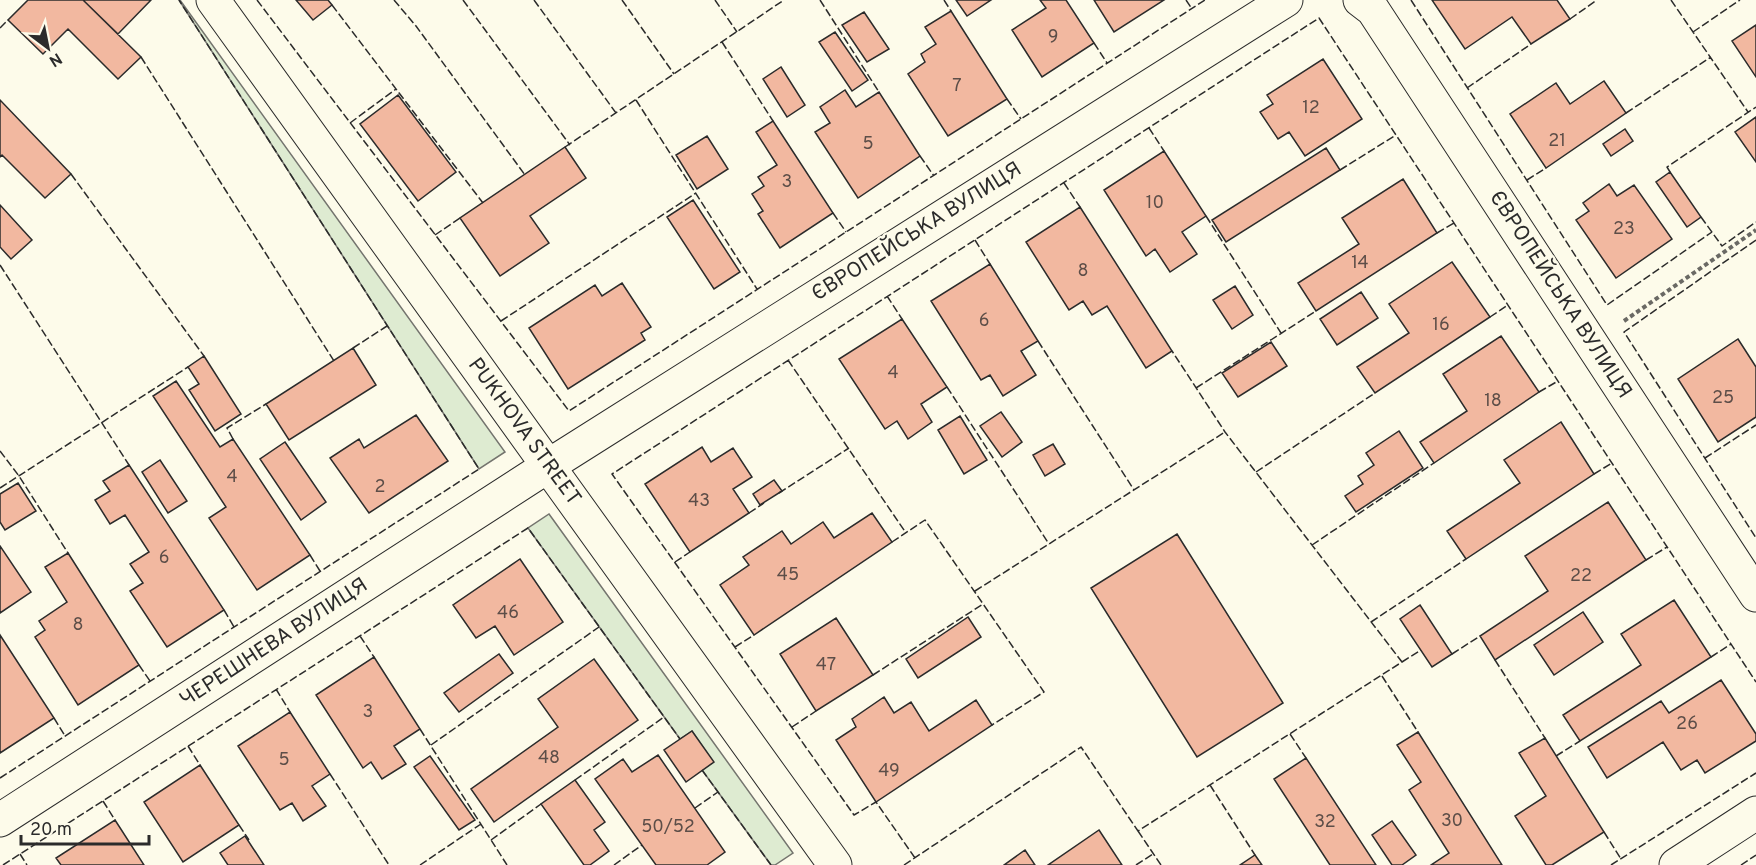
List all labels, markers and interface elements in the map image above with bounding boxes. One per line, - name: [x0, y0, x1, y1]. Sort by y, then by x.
- north arrow: [18, 18, 78, 78]
- house number: 9: [1048, 26, 1058, 49]
- text: N: [45, 47, 65, 71]
- house number: 7: [952, 75, 962, 98]
- house number: 12: [1302, 97, 1320, 120]
- house number: 21: [1548, 130, 1566, 153]
- house number: 5: [862, 133, 874, 156]
- street label: ЄВРОПЕЙСЬКА ВУЛИЦЯ: [806, 155, 1027, 308]
- house number: 3: [782, 171, 792, 194]
- street label: ЄВРОПЕЙСЬКА ВУЛИЦЯ: [1483, 185, 1638, 404]
- house number: 10: [1146, 192, 1164, 215]
- house number: 23: [1613, 218, 1635, 241]
- house number: 14: [1351, 252, 1369, 275]
- house number: 8: [1078, 260, 1089, 283]
- house number: 6: [979, 310, 989, 333]
- house number: 16: [1432, 314, 1450, 337]
- street label: PUKHOVA STREET: [461, 353, 587, 511]
- house number: 4: [887, 362, 899, 385]
- house number: 25: [1712, 387, 1734, 410]
- house number: 18: [1484, 390, 1502, 413]
- house number: 4: [226, 466, 238, 489]
- house number: 2: [374, 476, 386, 499]
- house number: 43: [688, 490, 710, 513]
- house number: 6: [159, 547, 169, 570]
- house number: 45: [777, 564, 799, 587]
- house number: 22: [1570, 565, 1592, 588]
- street label: ЧЕРЕШНЕВА ВУЛИЦЯ: [175, 572, 373, 714]
- house number: 46: [497, 602, 519, 625]
- house number: 8: [73, 614, 84, 637]
- house number: 47: [816, 654, 836, 677]
- house number: 3: [363, 701, 373, 724]
- house number: 26: [1676, 713, 1698, 736]
- house number: 48: [538, 747, 560, 770]
- house number: 5: [278, 749, 290, 772]
- house number: 49: [878, 760, 900, 783]
- scale bar: [21, 808, 148, 846]
- house number: 30: [1441, 810, 1463, 833]
- house number: 32: [1314, 811, 1336, 834]
- house number: 50/52: [641, 816, 695, 839]
- text: 20 m: [30, 819, 72, 842]

